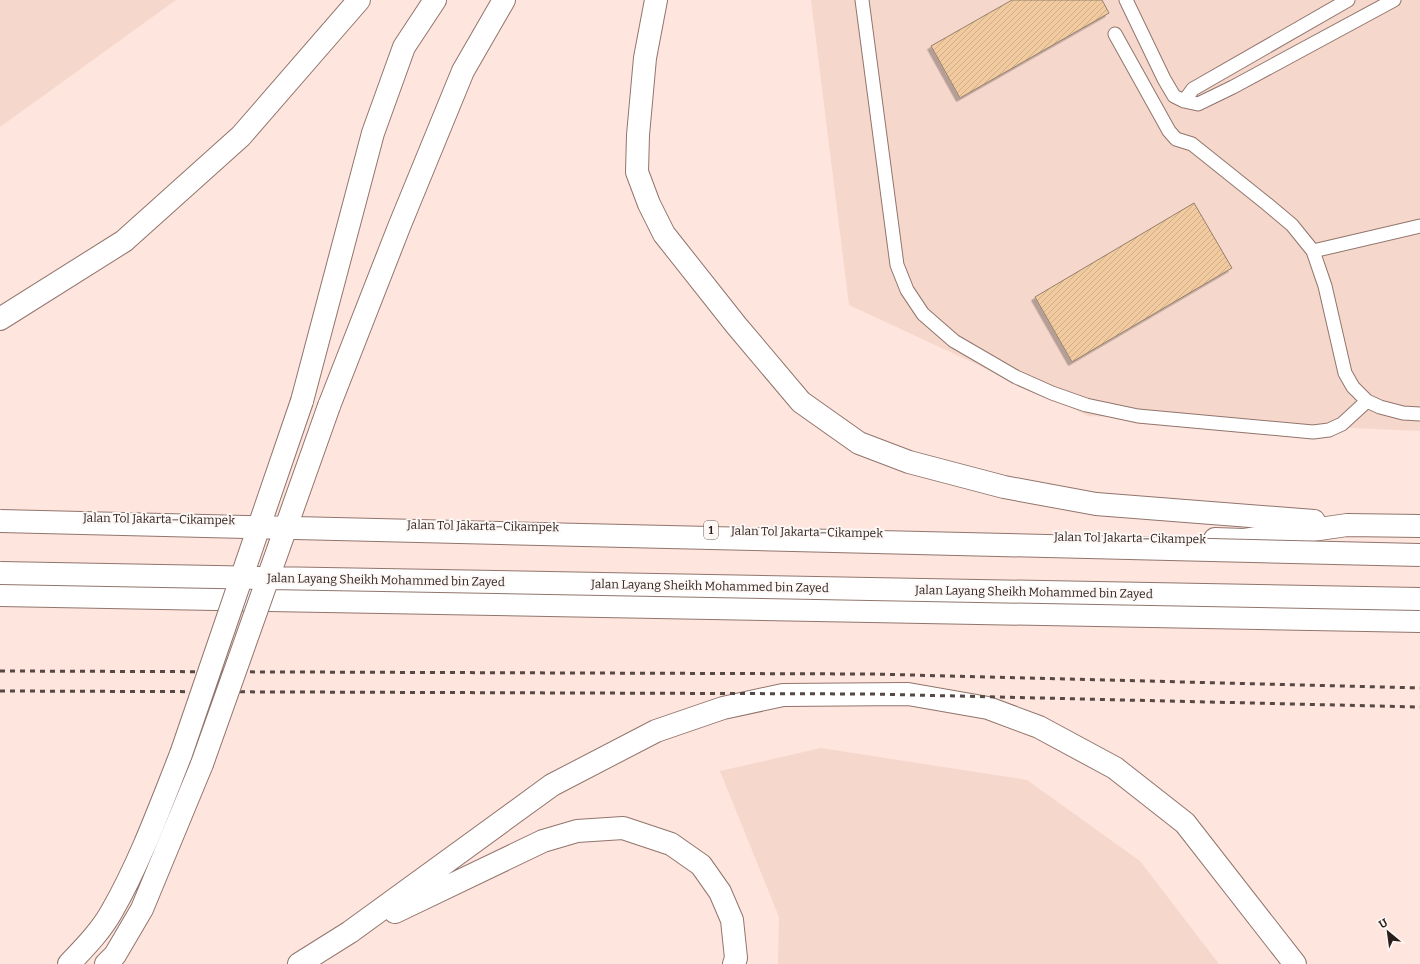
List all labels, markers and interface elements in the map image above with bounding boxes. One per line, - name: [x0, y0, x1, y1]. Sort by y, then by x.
- street label: Jalan Tol Jakarta–Cikampek: [82, 511, 235, 527]
- street label: Jalan Tol Jakarta–Cikampek: [406, 518, 559, 534]
- road number: 1: [704, 521, 718, 539]
- street label: Jalan Tol Jakarta–Cikampek: [730, 524, 883, 540]
- street label: Jalan Tol Jakarta–Cikampek: [1053, 530, 1206, 546]
- street label: Jalan Layang Sheikh Mohammed bin Zayed: [266, 571, 505, 589]
- street label: Jalan Layang Sheikh Mohammed bin Zayed: [590, 577, 829, 595]
- street label: Jalan Layang Sheikh Mohammed bin Zayed: [914, 583, 1153, 601]
- north arrow: [1368, 912, 1408, 952]
- text: U: [1377, 916, 1390, 931]

